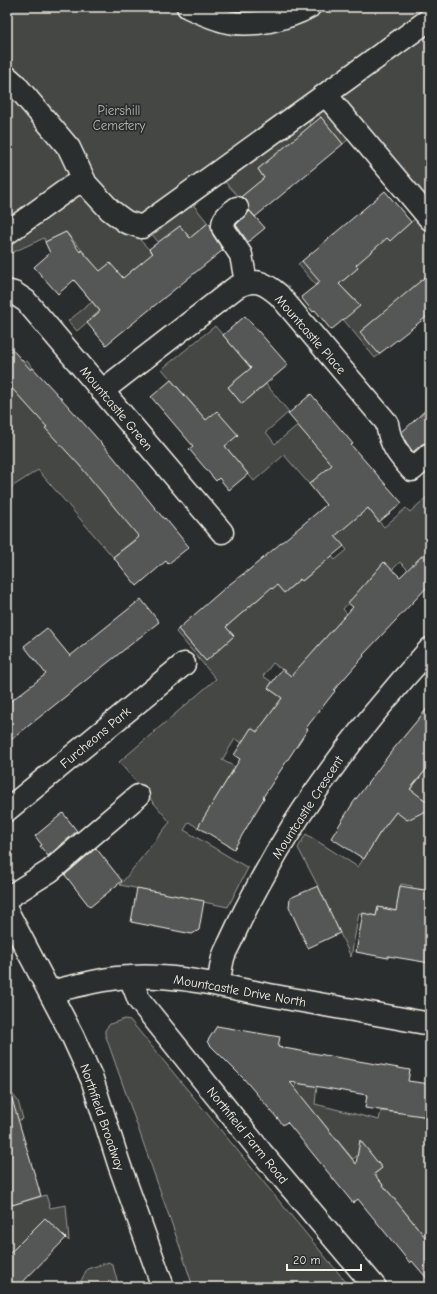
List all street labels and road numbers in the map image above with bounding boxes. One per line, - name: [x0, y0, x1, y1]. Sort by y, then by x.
- street label: Mountcastle Place: [272, 292, 350, 377]
- street label: Mountcastle Green: [77, 363, 156, 453]
- street label: Furcheons Park: [57, 703, 134, 771]
- street label: Mountcastle Crescent: [269, 752, 347, 861]
- street label: Mountcastle Drive North: [172, 971, 307, 1010]
- street label: Northfield Broadway: [77, 1062, 128, 1173]
- street label: Northfield Farm Road: [204, 1084, 291, 1187]

